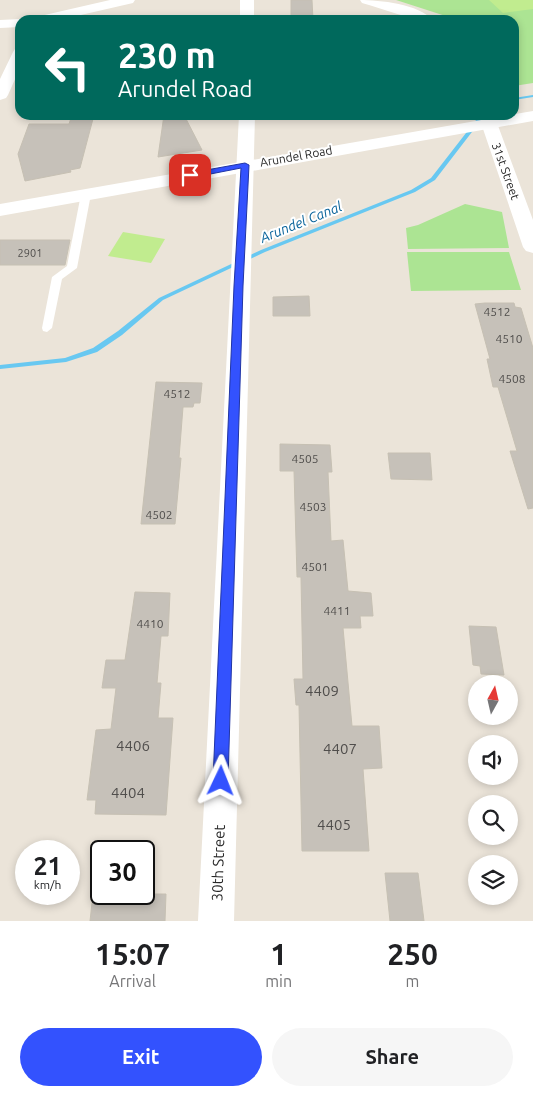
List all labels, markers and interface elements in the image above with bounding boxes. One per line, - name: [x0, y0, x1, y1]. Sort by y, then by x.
- icon: left: [35, 35, 100, 100]
- text: 230 m: [118, 35, 216, 75]
- text: Arundel Road: [118, 76, 252, 101]
- street label: 31st Street: [490, 141, 522, 202]
- street label: Arundel Road: [259, 143, 333, 169]
- pin: [169, 154, 211, 196]
- icon: arrive: [176, 161, 204, 189]
- water label: Arundel Canal: [257, 198, 344, 246]
- house number: 2901: [18, 247, 42, 259]
- house number: 4512: [483, 305, 511, 318]
- house number: 4510: [495, 332, 523, 345]
- house number: 4508: [498, 372, 526, 385]
- house number: 4512: [163, 387, 191, 400]
- house number: 4505: [291, 452, 319, 465]
- house number: 4503: [299, 500, 327, 513]
- house number: 4502: [145, 508, 173, 521]
- house number: 4501: [301, 560, 329, 573]
- house number: 4411: [323, 604, 351, 617]
- house number: 4410: [136, 617, 164, 630]
- north arrow: [468, 675, 518, 725]
- map controls: [468, 675, 518, 905]
- house number: 4409: [305, 682, 339, 699]
- button: sound: [468, 735, 518, 785]
- house number: 4406: [116, 737, 150, 754]
- house number: 4407: [323, 740, 357, 757]
- position arrow: [194, 754, 246, 806]
- house number: 4404: [111, 784, 145, 801]
- button: search: [468, 795, 518, 845]
- house number: 4405: [317, 816, 351, 833]
- street label: 30th Street: [208, 824, 228, 902]
- speed limit sign: 30: [90, 840, 155, 905]
- text: 21: [33, 852, 62, 880]
- button: layers: [468, 855, 518, 905]
- text: km/h: [34, 878, 61, 891]
- text: 15:07: [95, 937, 170, 971]
- text: 1: [270, 937, 287, 971]
- text: 250: [387, 937, 438, 971]
- text: Arrival: [109, 972, 156, 990]
- text: min: [265, 972, 292, 990]
- text: m: [406, 972, 419, 990]
- button: Exit: [20, 1028, 262, 1086]
- button: Share: [272, 1028, 513, 1086]

